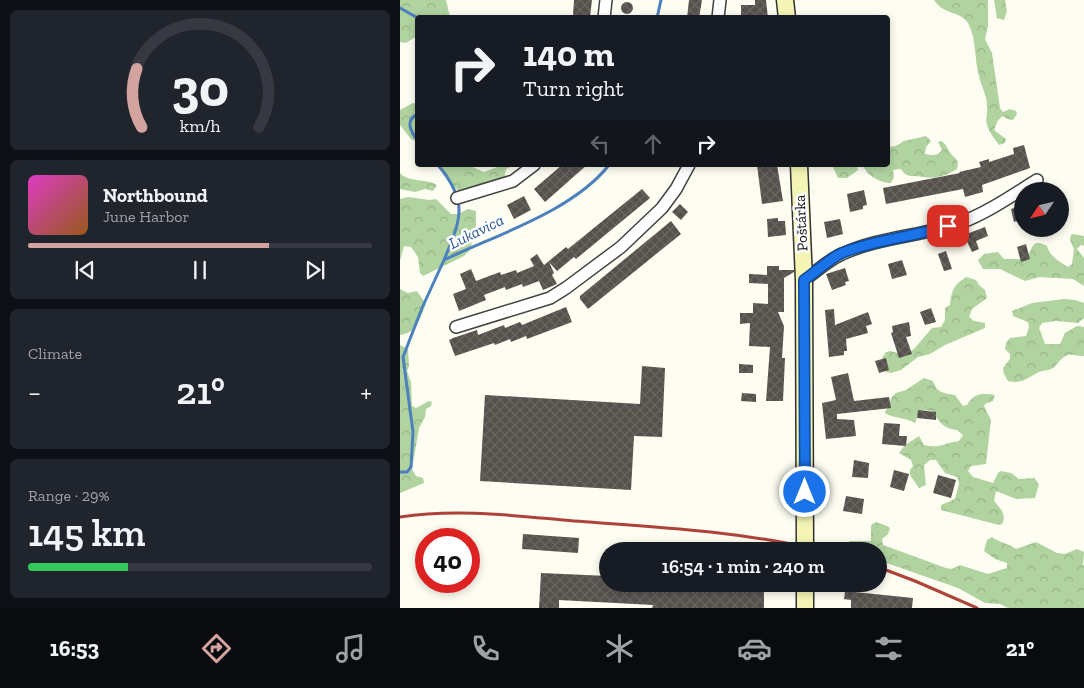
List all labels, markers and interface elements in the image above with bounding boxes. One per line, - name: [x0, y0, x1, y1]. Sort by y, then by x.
- text: 140 m: [523, 33, 614, 75]
- icon: right: [440, 35, 505, 100]
- text: 30: [171, 57, 229, 119]
- text: Turn right: [523, 75, 624, 102]
- text: km/h: [180, 115, 220, 137]
- icon: left: [586, 130, 614, 158]
- icon: ahead: [639, 130, 667, 158]
- icon: right: [692, 130, 720, 158]
- north arrow: [1014, 182, 1069, 238]
- map controls: [1014, 182, 1069, 237]
- text: Northbound: [103, 184, 208, 207]
- street label: Poštárka: [791, 194, 811, 252]
- pin: [927, 205, 969, 247]
- text: June Harbor: [103, 207, 189, 226]
- water label: Lukavica: [446, 210, 507, 253]
- icon: arrive: [934, 212, 962, 240]
- icon: previous: [71, 256, 99, 284]
- icon: pause: [186, 256, 214, 284]
- icon: next: [301, 256, 329, 284]
- text: Climate: [28, 344, 82, 363]
- text: 21°: [176, 368, 225, 414]
- text: −: [28, 376, 41, 409]
- text: +: [360, 376, 372, 409]
- position arrow: [778, 465, 830, 517]
- text: Range · 29%: [28, 486, 110, 505]
- text: 145 km: [28, 510, 145, 556]
- speed limit sign: 40: [415, 528, 480, 593]
- text: 16:54 · 1 min · 240 m: [661, 555, 825, 578]
- icon: directions: [199, 631, 234, 666]
- icon: music: [333, 631, 368, 666]
- icon: phone: [468, 631, 503, 666]
- icon: climate: [602, 631, 637, 666]
- icon: car: [737, 631, 772, 666]
- icon: filters: [871, 631, 906, 666]
- text: 16:53: [50, 635, 99, 662]
- text: 21°: [1006, 635, 1034, 662]

